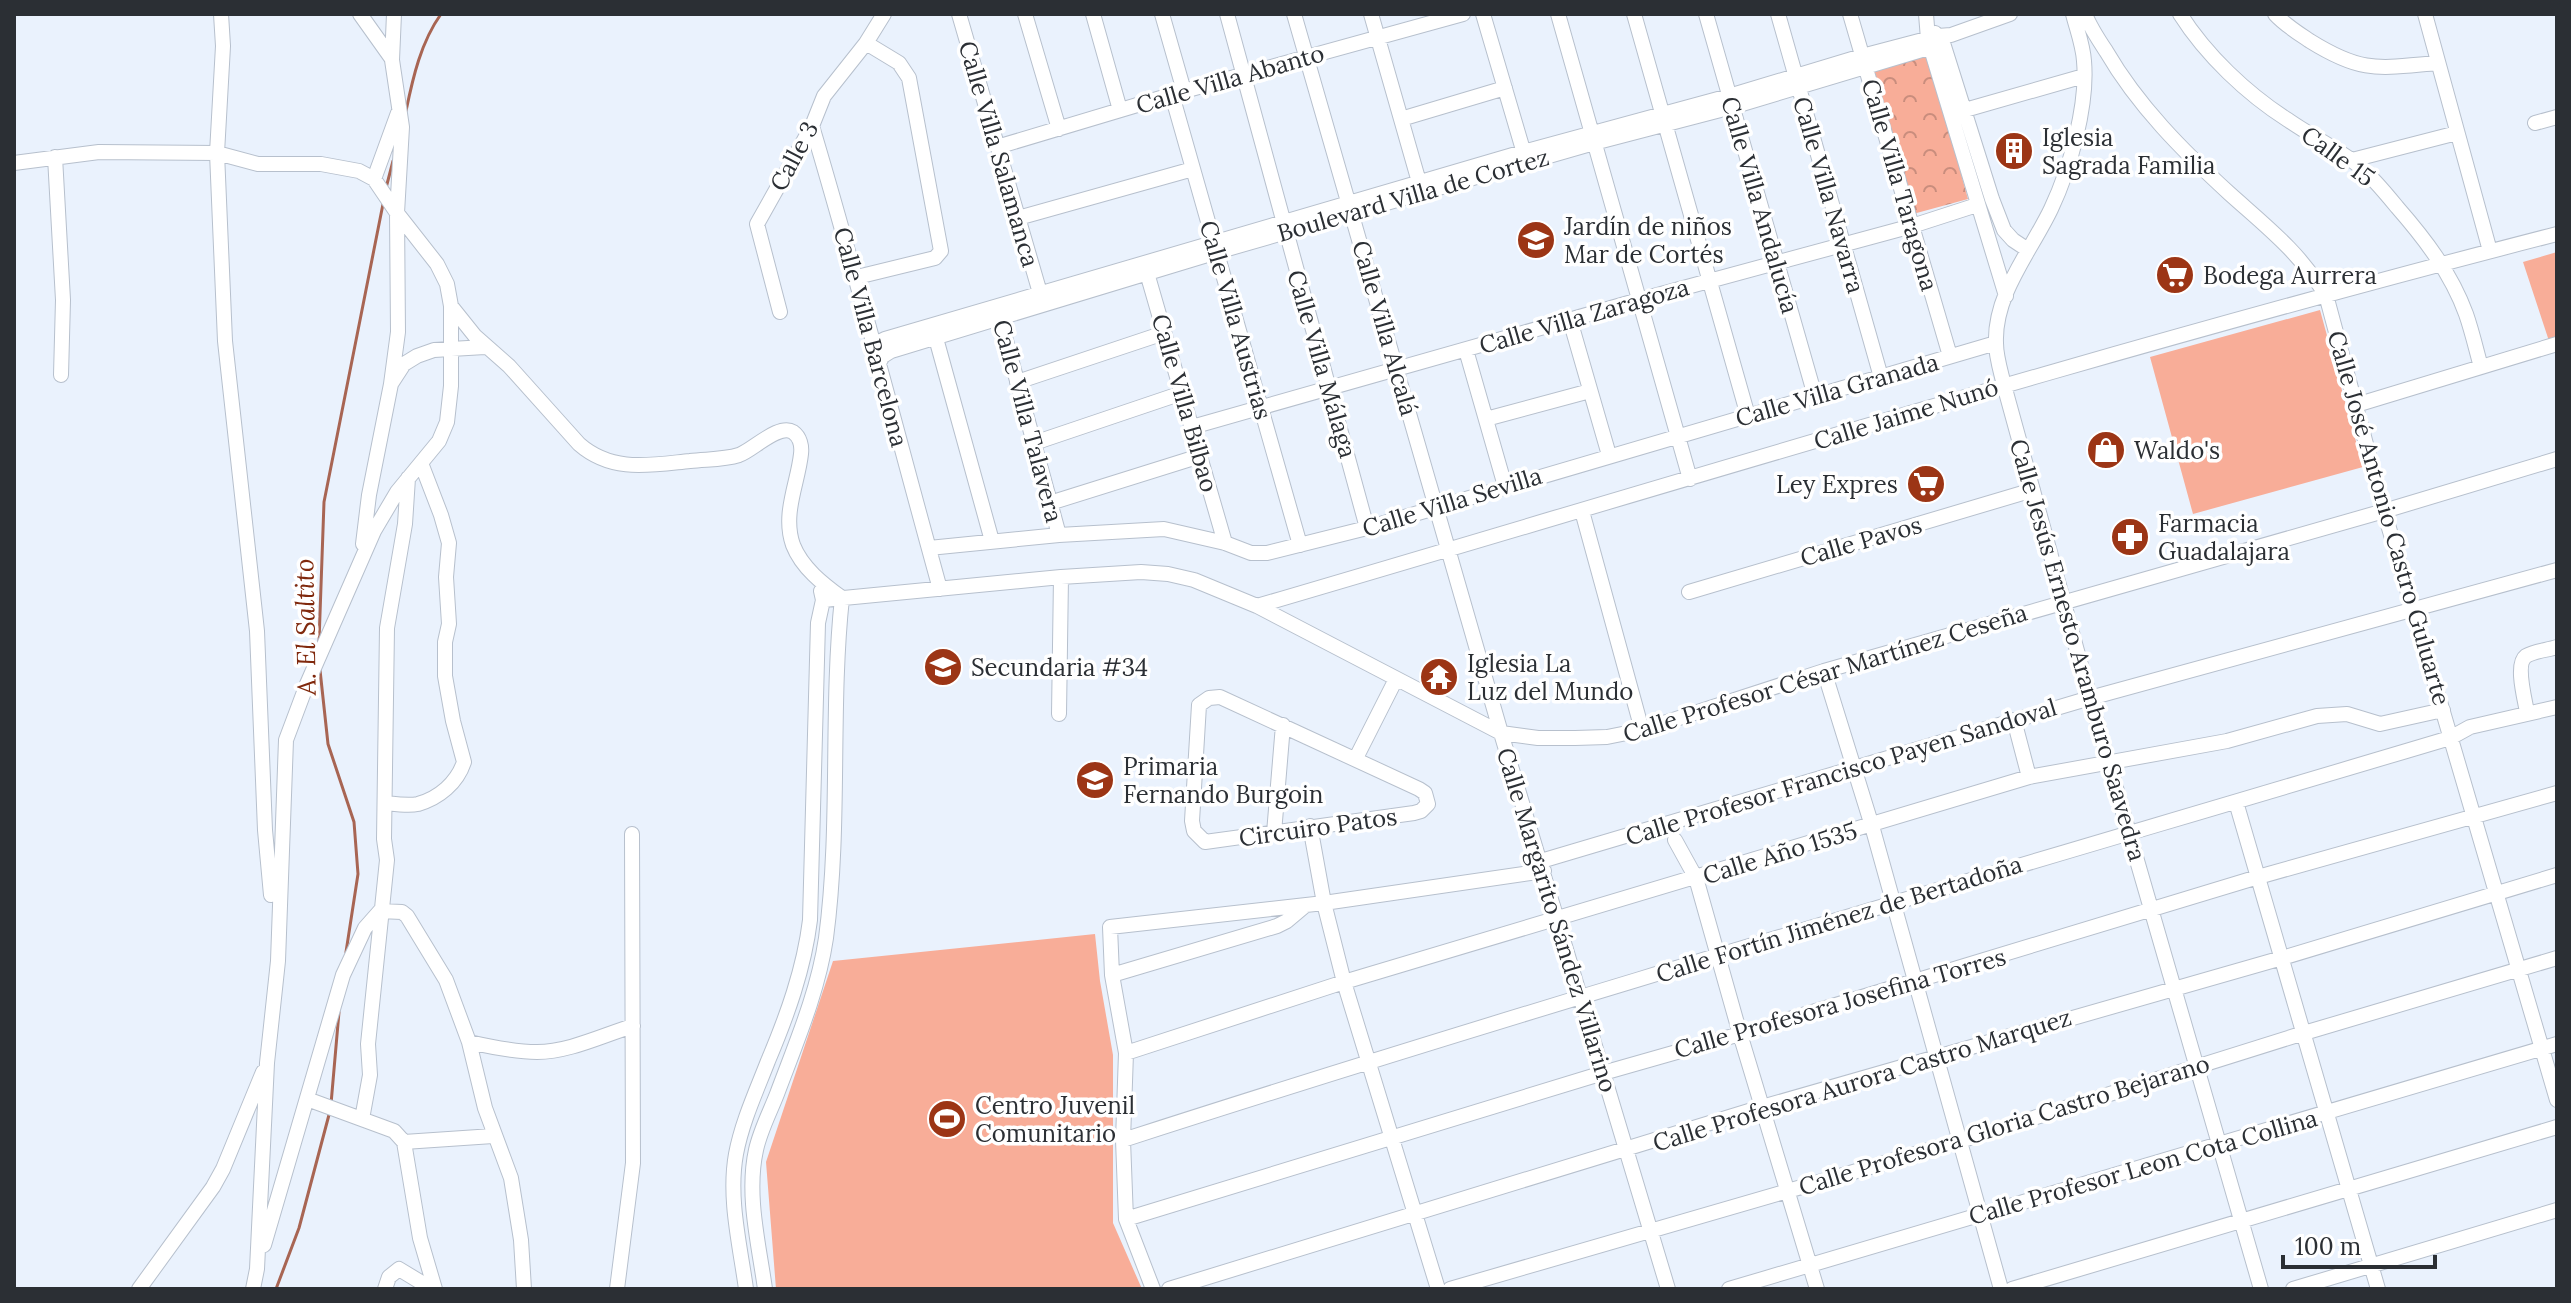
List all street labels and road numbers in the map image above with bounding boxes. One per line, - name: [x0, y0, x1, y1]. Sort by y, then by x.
- street label: Calle Villa Salamanca: [952, 37, 1046, 271]
- street label: Calle Villa Abanto: [1132, 37, 1328, 121]
- street label: Calle Villa Taragona: [1855, 75, 1945, 295]
- street label: Calle Villa Andalucía: [1714, 93, 1806, 317]
- street label: Calle Villa Navarra: [1786, 93, 1872, 297]
- street label: Calle 3: [763, 116, 825, 196]
- street label: Calle 15: [2295, 119, 2381, 193]
- street label: Boulevard Villa de Cortez: [1274, 141, 1552, 249]
- street label: Calle Villa Austrias: [1193, 217, 1279, 423]
- street label: Calle Villa Barcelona: [827, 224, 915, 450]
- street label: Calle Villa Alcalá: [1345, 237, 1425, 419]
- street label: Calle Villa Málaga: [1280, 266, 1364, 462]
- street label: Calle Villa Zaragoza: [1476, 271, 1692, 361]
- street label: Calle Villa Bilbao: [1145, 310, 1225, 496]
- street label: Calle Villa Talavera: [986, 316, 1070, 526]
- street label: Calle José Antonio Castro Guluarte: [2321, 327, 2457, 709]
- street label: Calle Villa Granada: [1732, 346, 1942, 434]
- street label: Calle Jaime Nunó: [1810, 371, 2002, 457]
- street label: Calle Jesús Ernesto Aramburo Saavedra: [2003, 435, 2153, 865]
- street label: Calle Villa Sevilla: [1358, 460, 1546, 544]
- street label: Calle Pavos: [1797, 509, 1925, 573]
- street label: Calle Profesor César Martínez Ceseña: [1619, 597, 2031, 749]
- street label: Calle Profesor Francisco Payen Sandoval: [1622, 692, 2060, 852]
- street label: Calle Margarito Sández Villarino: [1490, 744, 1624, 1096]
- street label: Circuiro Patos: [1237, 801, 1399, 853]
- street label: Calle Año 1535: [1699, 815, 1861, 891]
- street label: Calle Fortín Jiménez de Bertadoña: [1652, 848, 2026, 990]
- street label: Calle Profesora Josefina Torres: [1671, 941, 2009, 1065]
- street label: Calle Profesora Aurora Castro Marquez: [1649, 1001, 2075, 1159]
- street label: Calle Profesora Gloria Castro Bejarano: [1795, 1048, 2213, 1202]
- street label: Calle Profesor Leon Cota Collina: [1965, 1102, 2321, 1232]

